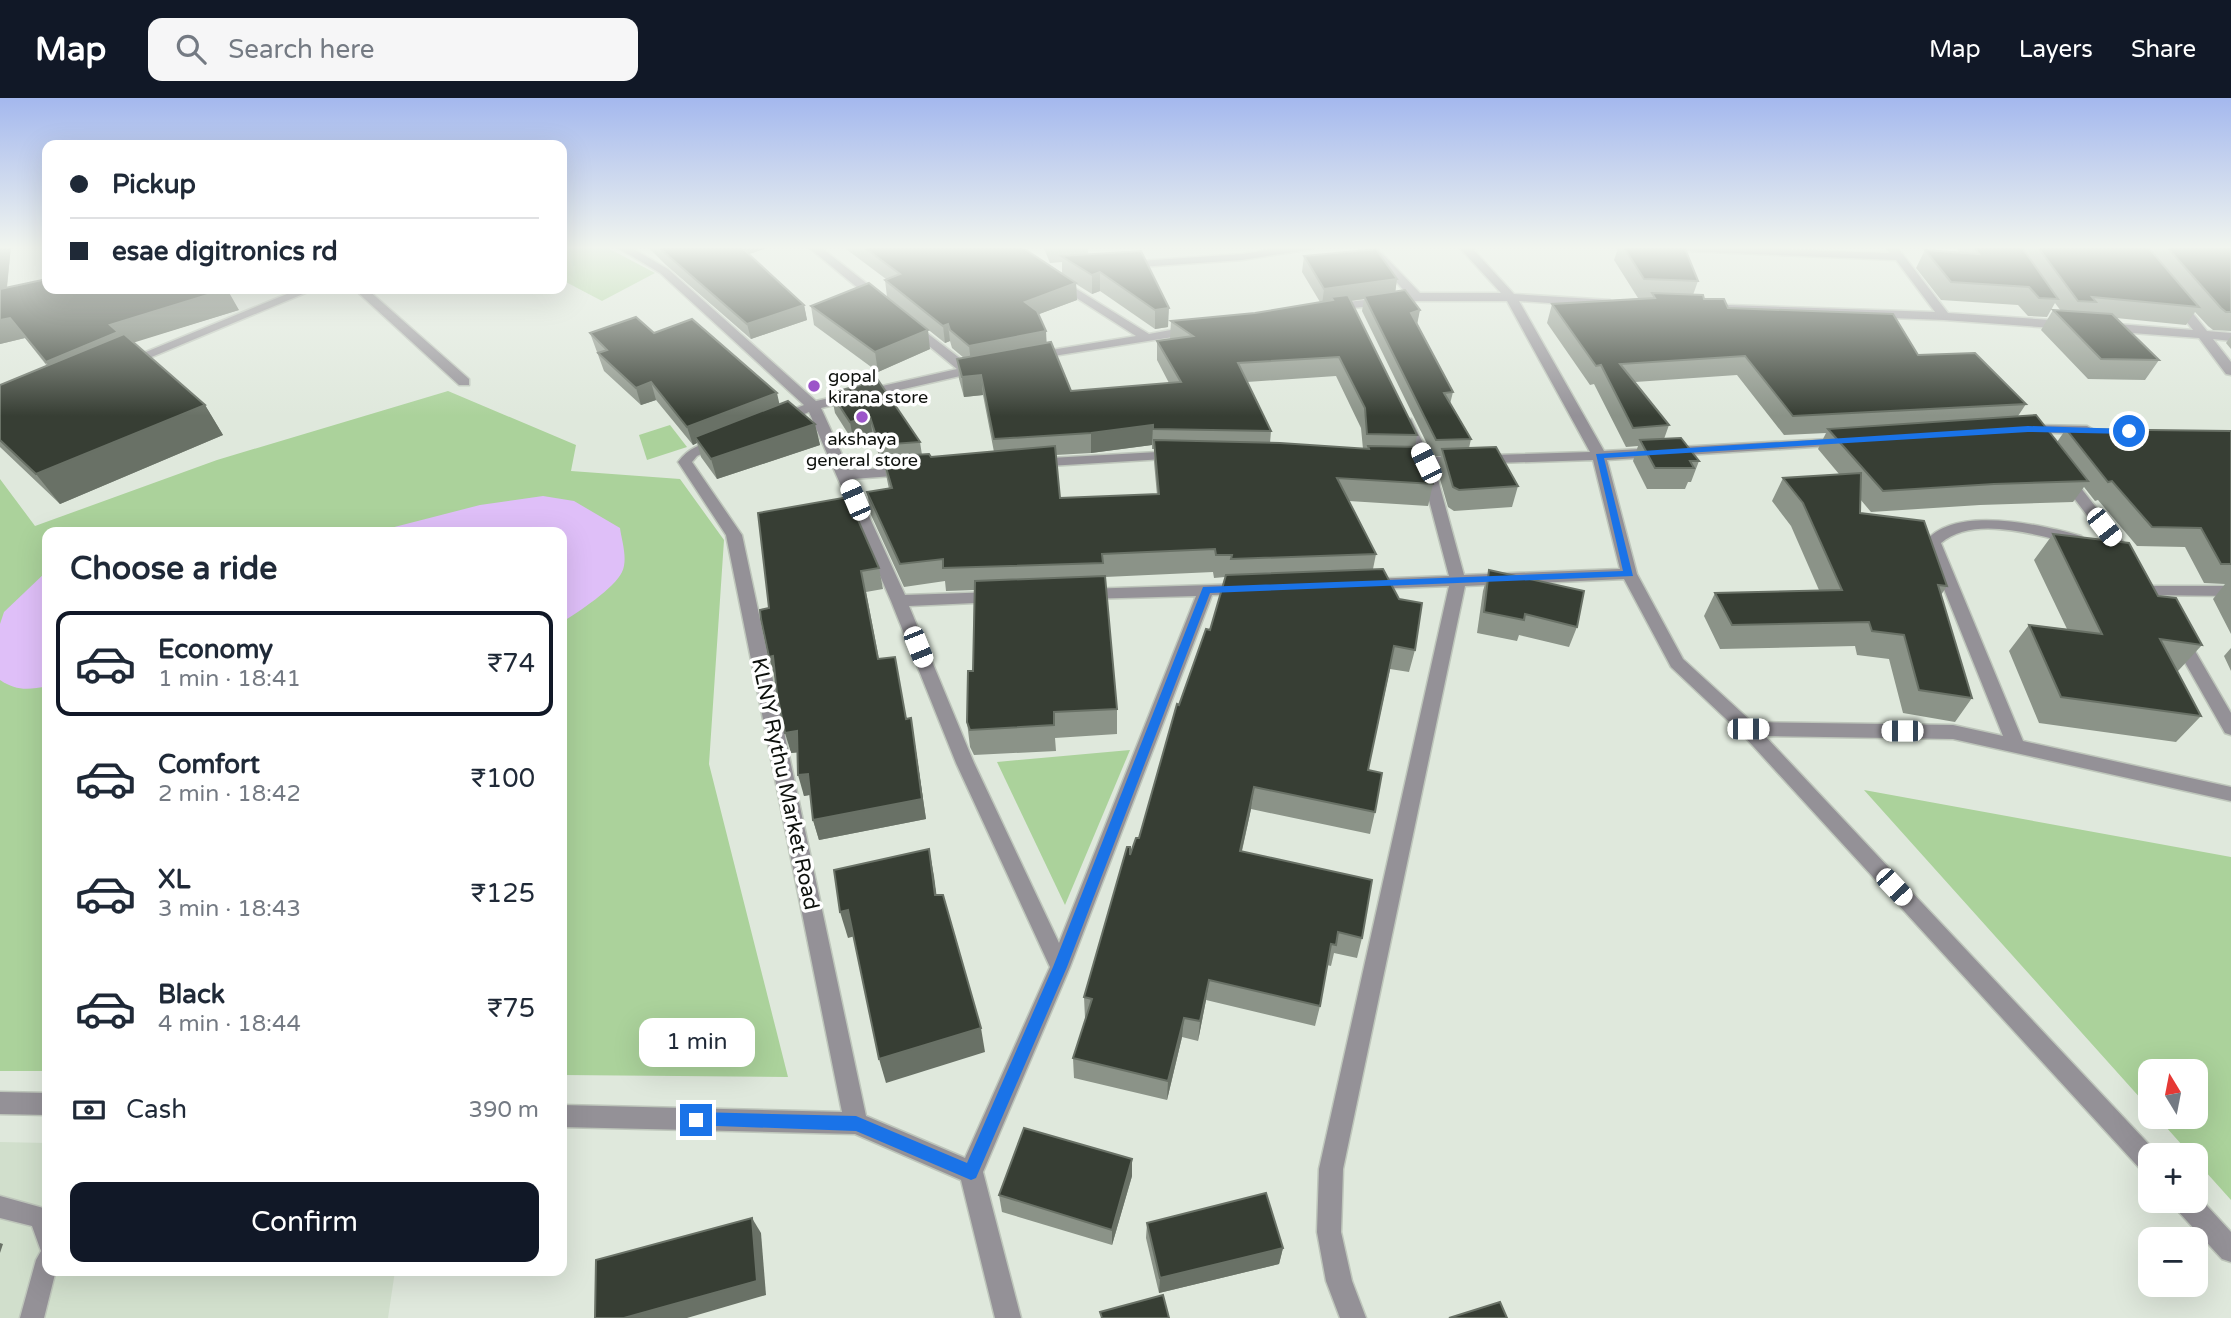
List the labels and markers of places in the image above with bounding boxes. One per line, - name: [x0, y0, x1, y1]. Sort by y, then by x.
- place label: gopal kirana store: [828, 365, 928, 408]
- marker: gopal kirana store: [806, 378, 822, 394]
- marker: akshaya general store: [854, 409, 870, 425]
- place label: akshaya general store: [806, 428, 918, 471]

